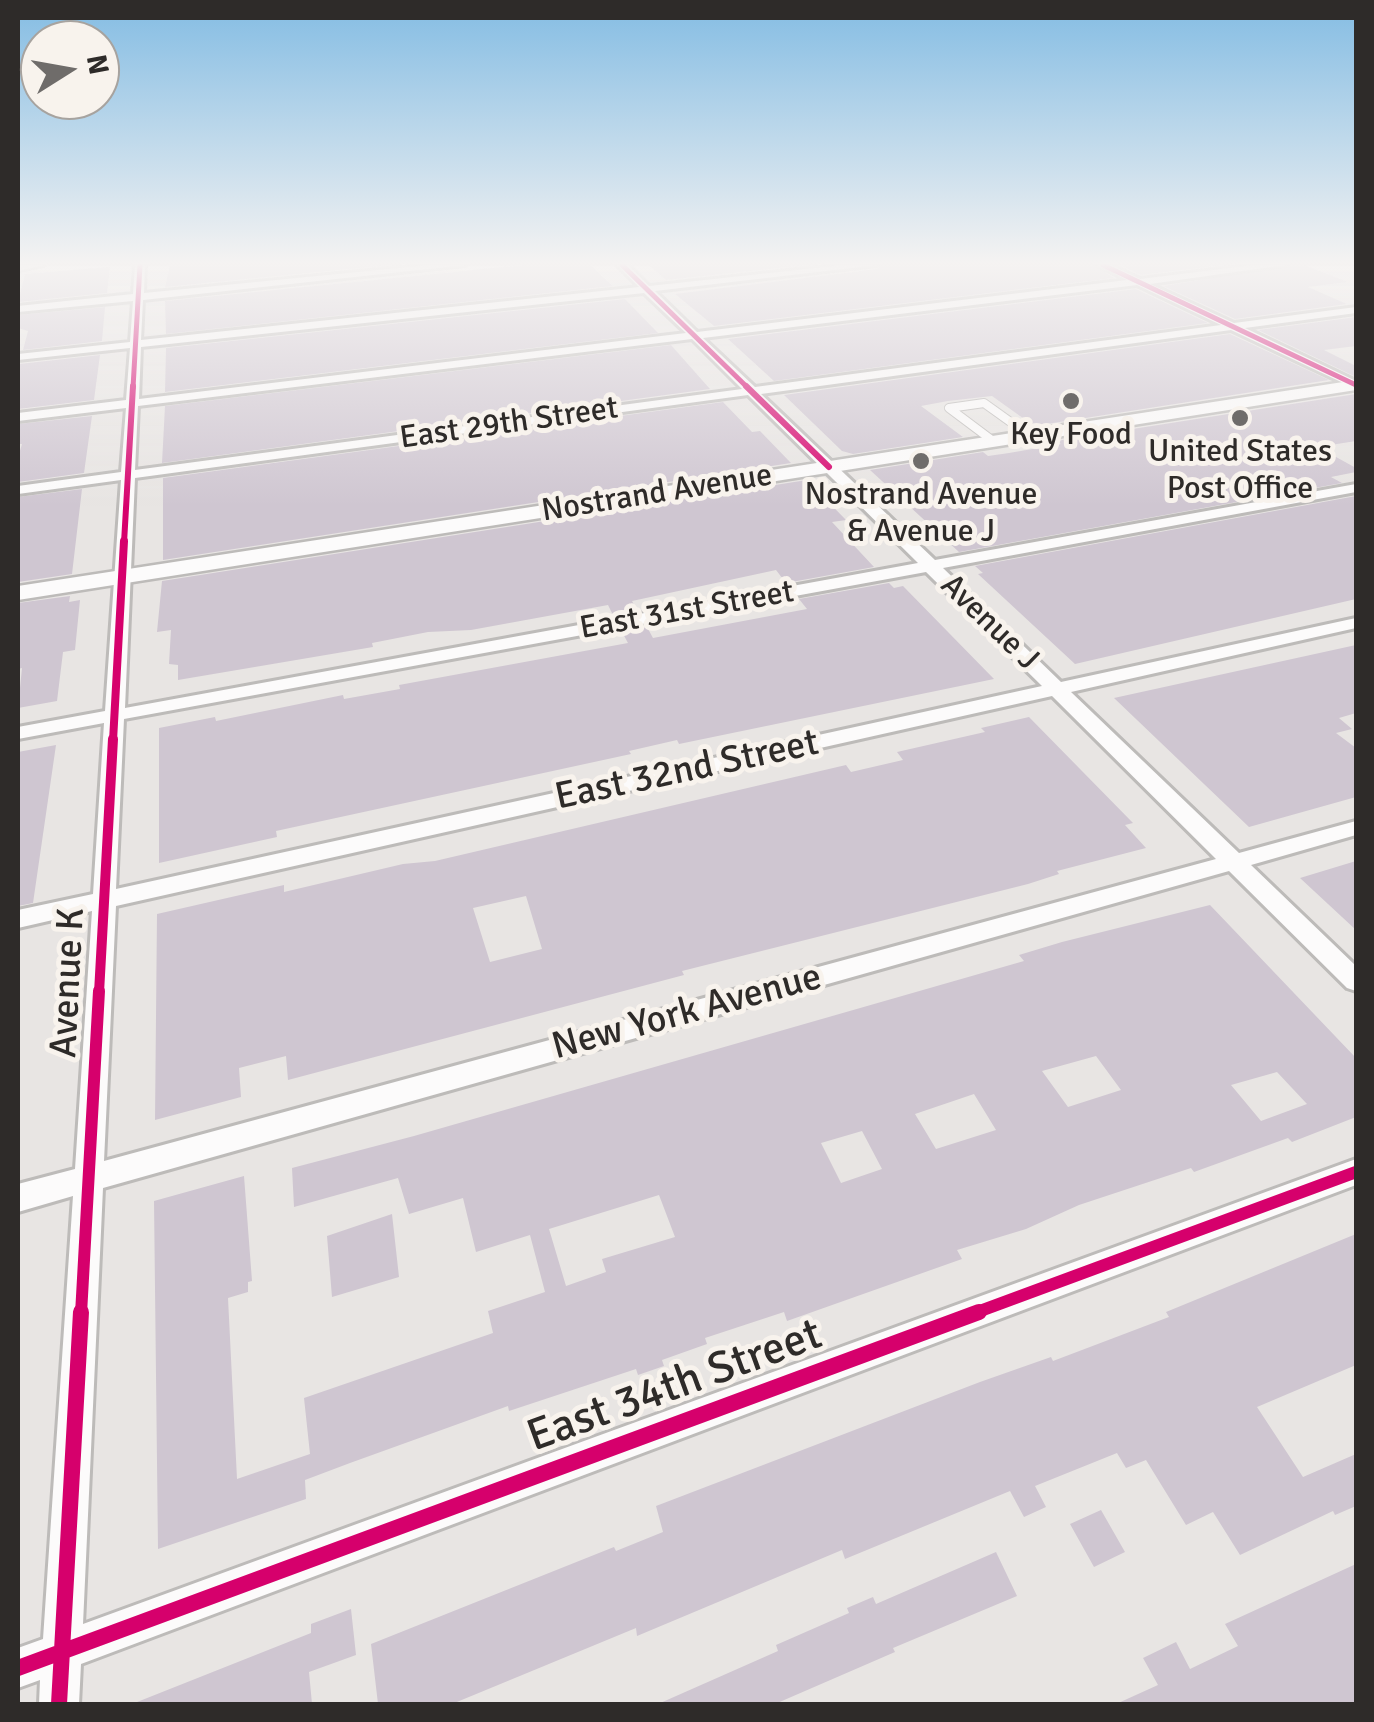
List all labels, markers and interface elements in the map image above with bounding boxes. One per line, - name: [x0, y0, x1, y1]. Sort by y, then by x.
- north arrow: [20, 20, 120, 120]
- text: N: [79, 52, 116, 77]
- street label: East 29th Street: [397, 390, 621, 458]
- marker: Key Food: [1060, 390, 1082, 412]
- marker: United States Post Office: [1229, 407, 1251, 429]
- place label: Key Food: [1010, 417, 1132, 455]
- place label: United States Post Office: [1148, 434, 1332, 509]
- marker: Nostrand Avenue & Avenue J: [910, 450, 932, 472]
- street label: Nostrand Avenue: [539, 457, 775, 531]
- place label: Nostrand Avenue & Avenue J: [805, 477, 1037, 552]
- street label: Avenue J: [932, 567, 1046, 679]
- street label: East 31st Street: [577, 573, 797, 649]
- street label: East 32nd Street: [551, 721, 823, 821]
- street label: Avenue K: [42, 907, 96, 1059]
- street label: New York Avenue: [547, 955, 827, 1071]
- street label: East 34th Street: [520, 1309, 830, 1465]

